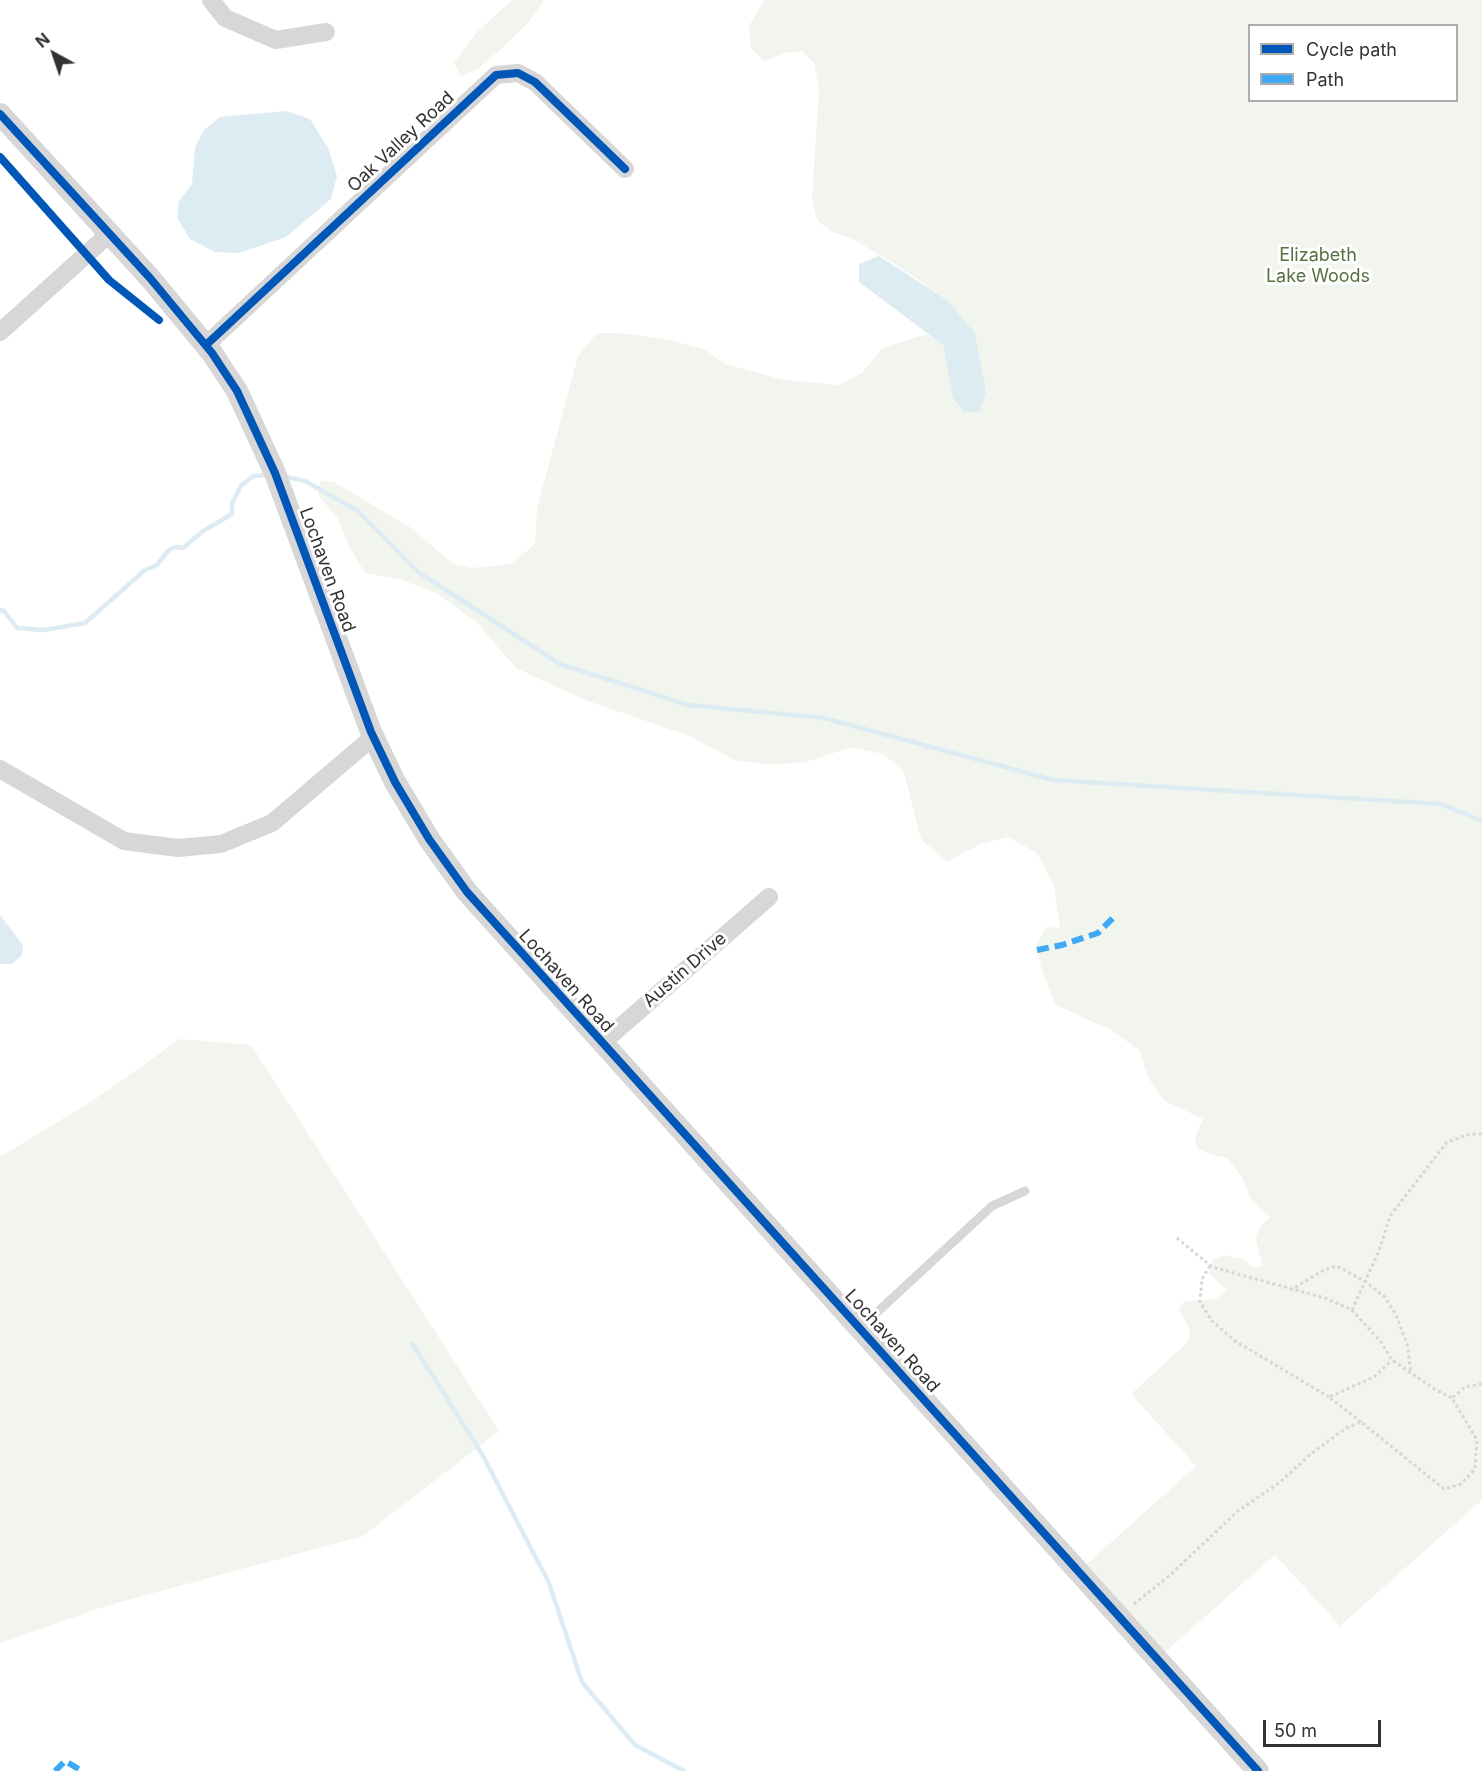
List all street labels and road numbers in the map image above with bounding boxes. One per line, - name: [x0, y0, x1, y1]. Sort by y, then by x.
- street label: Oak Valley Road: [343, 87, 459, 197]
- street label: Lochaven Road: [294, 505, 360, 635]
- street label: Lochaven Road: [514, 925, 618, 1037]
- street label: Austin Drive: [639, 928, 731, 1012]
- street label: Lochaven Road: [840, 1285, 944, 1397]

